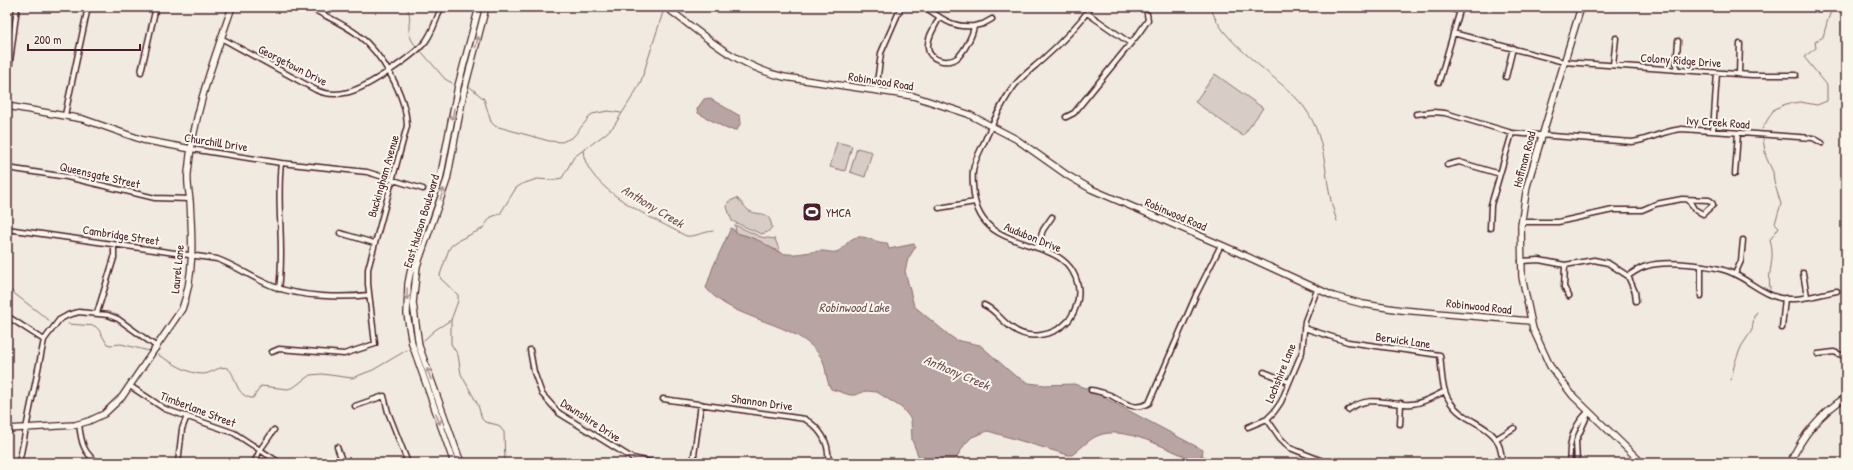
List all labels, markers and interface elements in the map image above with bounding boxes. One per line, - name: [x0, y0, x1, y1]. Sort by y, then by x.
- scale bar: [28, 26, 140, 52]
- text: 200 m: [34, 31, 61, 48]
- one-way arrow: [474, 36, 481, 49]
- street label: Georgetown Drive: [256, 40, 331, 90]
- street label: Colony Ridge Drive: [1640, 49, 1722, 71]
- street label: Robinwood Road: [847, 67, 915, 95]
- one-way arrow: [449, 107, 457, 120]
- street label: Ivy Creek Road: [1686, 111, 1751, 133]
- street label: Churchill Drive: [183, 129, 249, 155]
- street label: Hoffman Road: [1508, 129, 1540, 189]
- street label: Buckingham Avenue: [363, 133, 403, 219]
- street label: Queensgate Street: [58, 158, 143, 193]
- street label: East Hudson Boulevard: [399, 172, 443, 270]
- water label: Anthony Creek: [619, 180, 689, 232]
- one-way arrow: [439, 189, 447, 201]
- street label: Robinwood Road: [1142, 193, 1210, 235]
- sports icon: YMCA: [801, 201, 823, 223]
- place label: YMCA: [826, 204, 851, 221]
- street label: Audubon Drive: [1002, 218, 1065, 256]
- street label: Cambridge Street: [82, 221, 161, 250]
- street label: Laurel Lane: [166, 244, 188, 294]
- one-way arrow: [404, 287, 411, 300]
- street label: Robinwood Road: [1445, 294, 1513, 318]
- water label: Robinwood Lake: [819, 298, 890, 316]
- street label: Berwick Lane: [1374, 328, 1432, 352]
- street label: Lochshire Lane: [1260, 340, 1300, 405]
- water label: Anthony Creek: [921, 350, 994, 395]
- one-way arrow: [424, 368, 432, 380]
- street label: Timberlane Street: [158, 387, 239, 432]
- street label: Shannon Drive: [730, 389, 794, 415]
- street label: Dawnshire Drive: [558, 394, 625, 446]
- one-way arrow: [434, 413, 442, 425]

